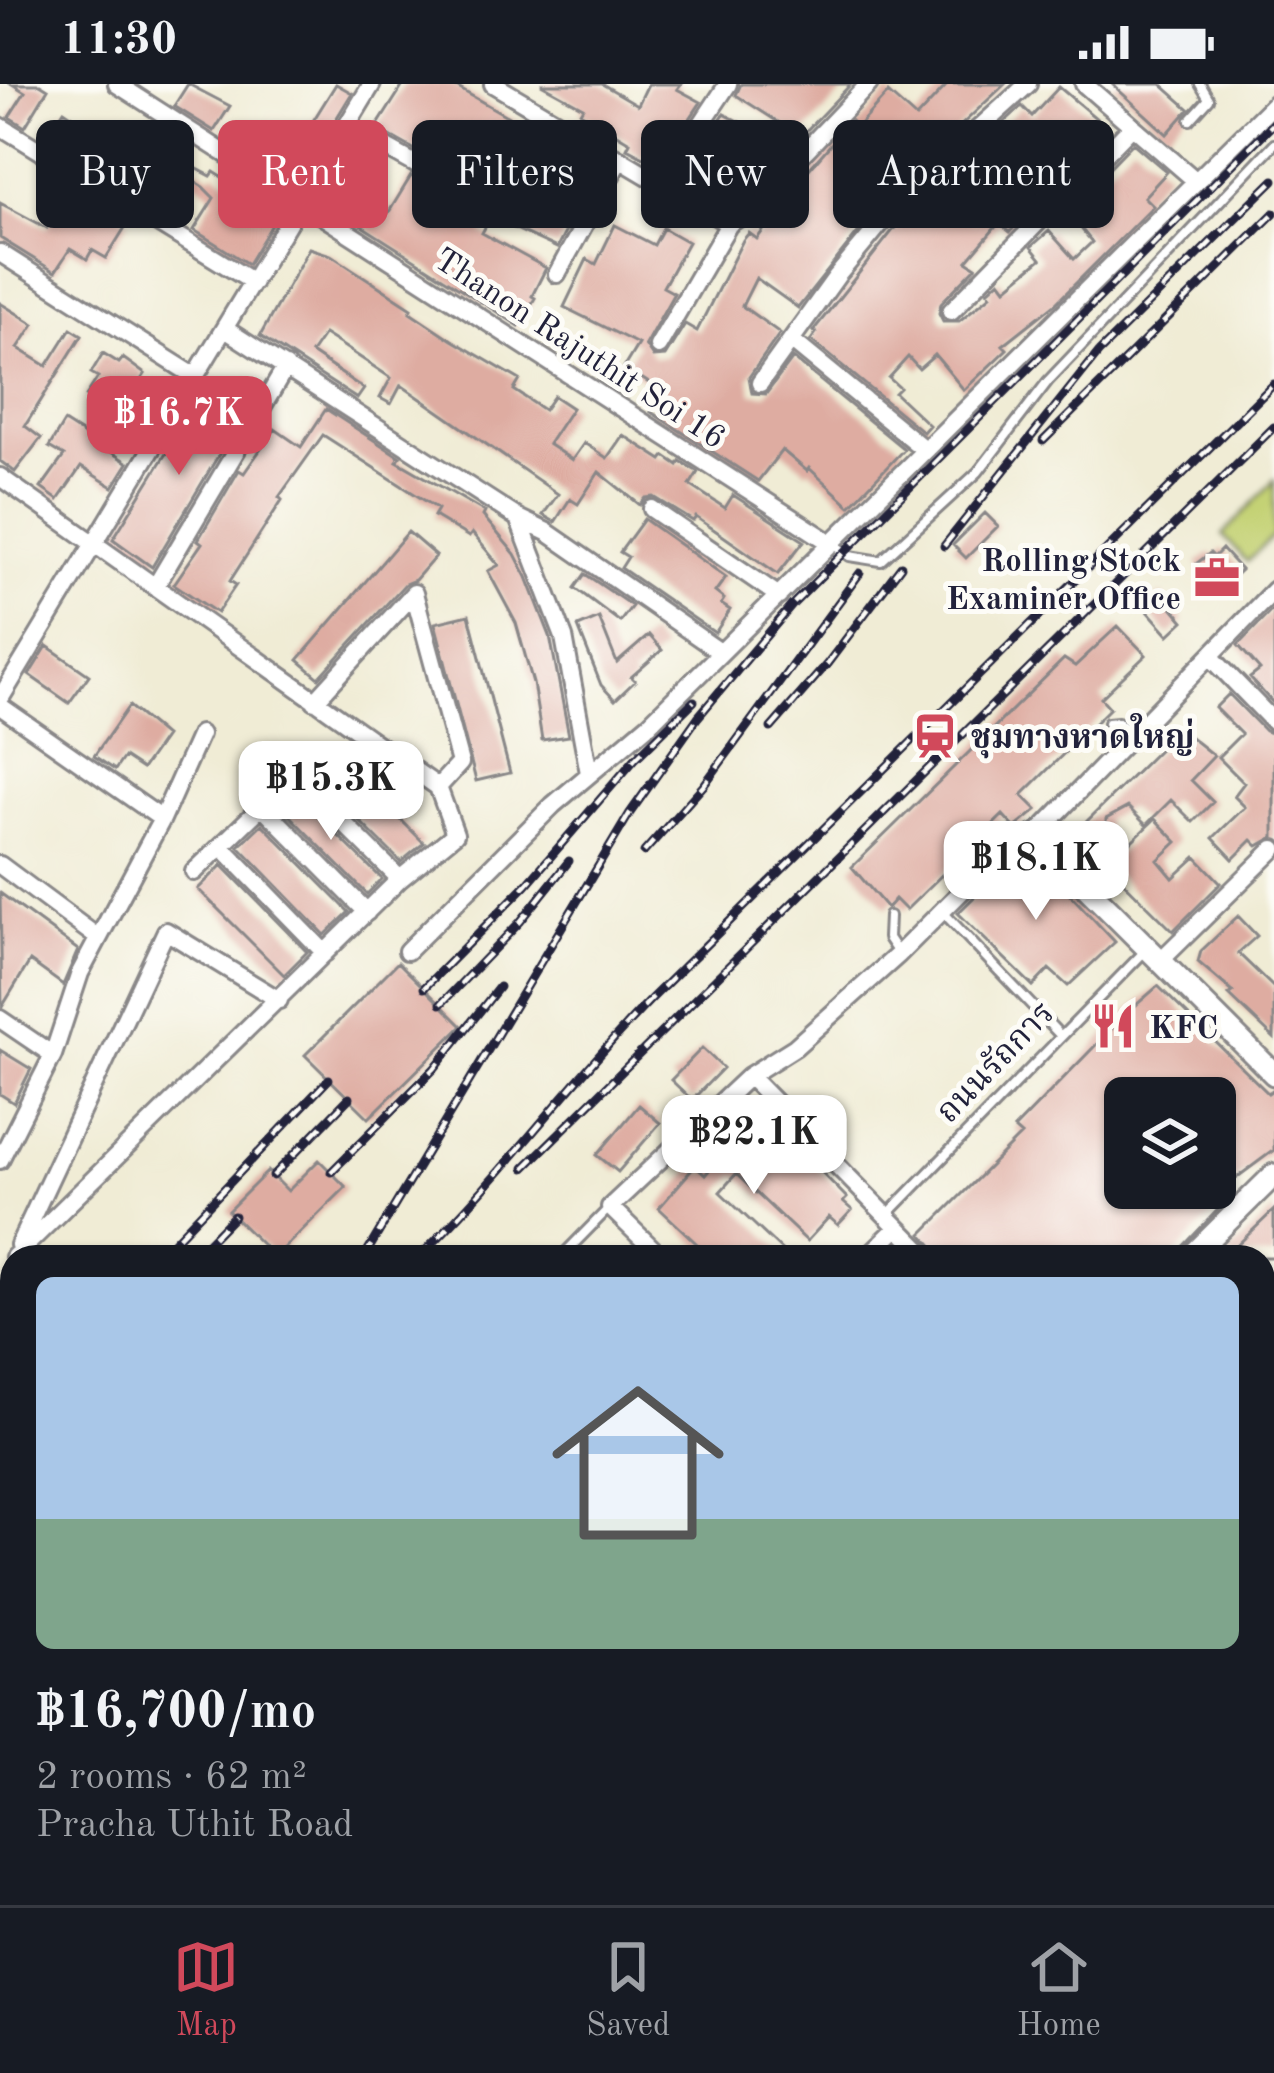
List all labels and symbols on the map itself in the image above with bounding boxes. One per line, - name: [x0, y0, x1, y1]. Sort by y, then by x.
- street label: Thanon Rajuthit Soi 16: [428, 244, 731, 456]
- pin: ฿16.7K: [81, 376, 277, 478]
- place label: Rolling Stock Examiner Office: [946, 546, 1181, 617]
- office icon: Rolling Stock Examiner Office: [1192, 553, 1242, 603]
- station icon: ชุมทางหาดใหญ่: [910, 711, 960, 761]
- place label: ชุมทางหาดใหญ่: [971, 713, 1194, 759]
- pin: ฿15.3K: [233, 741, 429, 843]
- pin: ฿18.1K: [938, 821, 1134, 923]
- street label: ถนนรัถการ: [930, 996, 1062, 1130]
- restaurant icon: KFC: [1088, 1001, 1138, 1051]
- place label: KFC: [1149, 1013, 1218, 1046]
- pin: ฿22.1K: [656, 1095, 852, 1197]

